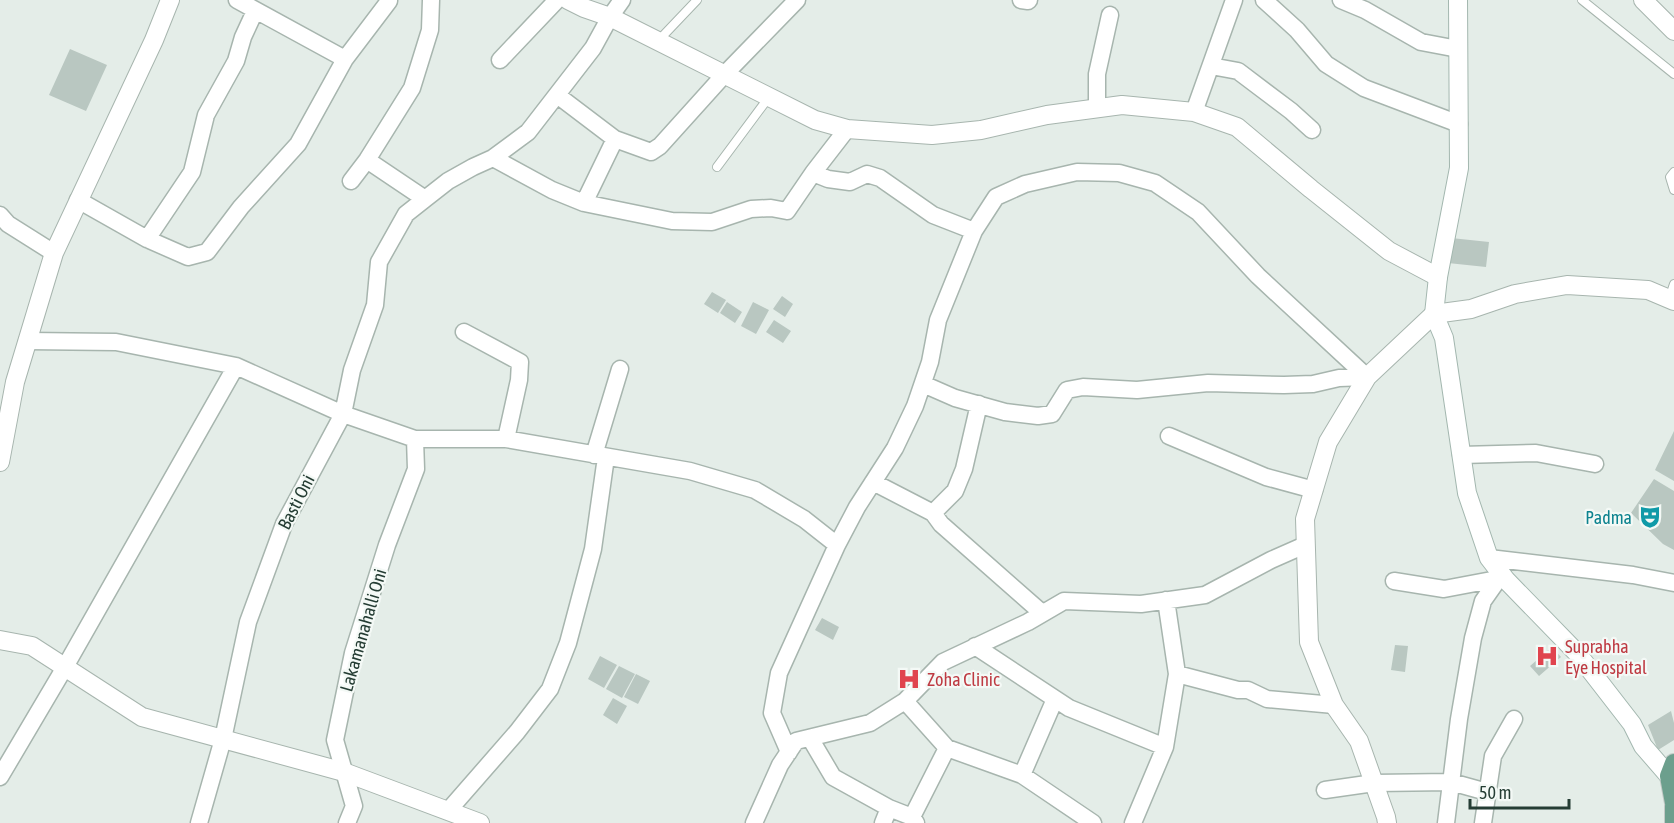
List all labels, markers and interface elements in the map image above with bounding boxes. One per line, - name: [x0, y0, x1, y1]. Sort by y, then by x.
- street label: Basti Oni: [273, 471, 319, 533]
- theatre icon: Padma: [1637, 504, 1663, 530]
- place label: Padma: [1585, 507, 1632, 528]
- street label: Lakamanahalli Oni: [335, 566, 391, 694]
- place label: Suprabha Eye Hospital: [1565, 636, 1647, 678]
- hospital icon: Suprabha Eye Hospital: [1534, 643, 1560, 669]
- hospital icon: Zoha Clinic: [896, 666, 922, 692]
- place label: Zoha Clinic: [927, 669, 1000, 690]
- scale bar: [1470, 772, 1569, 810]
- text: 50 m: [1479, 782, 1511, 803]

